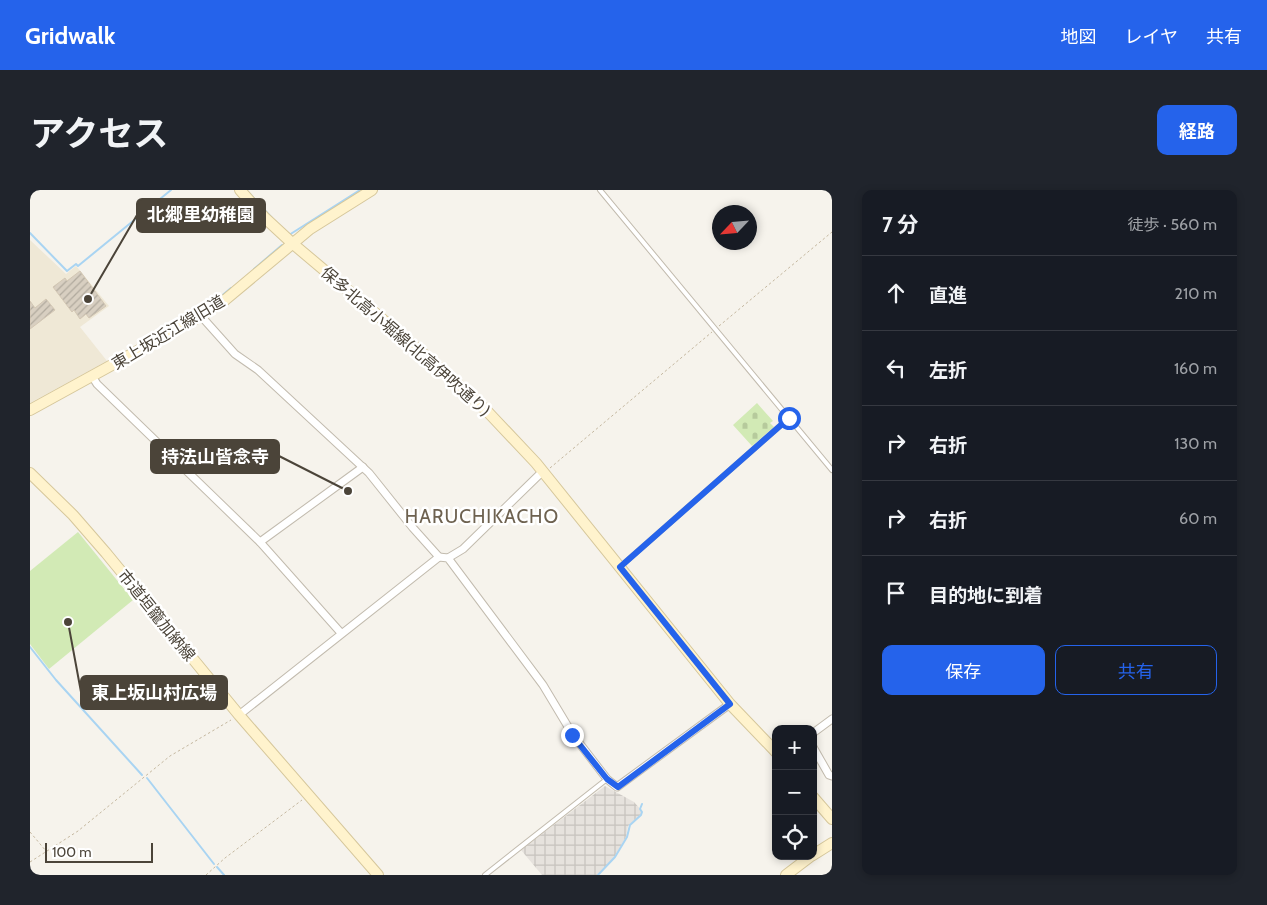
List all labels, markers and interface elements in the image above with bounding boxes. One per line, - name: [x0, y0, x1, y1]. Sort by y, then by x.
- text: Gridwalk: [25, 21, 115, 50]
- text: 地図: [1061, 26, 1097, 48]
- text: レイヤ: [1125, 26, 1178, 48]
- text: 共有: [1206, 26, 1242, 48]
- button: 経路: [1157, 105, 1237, 155]
- text: アクセス: [30, 112, 168, 155]
- callout: 北郷里幼稚園: [137, 199, 265, 232]
- text: 北郷里幼稚園: [147, 204, 255, 226]
- north arrow: [712, 205, 757, 250]
- text: 7 分: [882, 212, 918, 237]
- text: 徒歩 · 560 m: [1127, 215, 1217, 234]
- street label: 保多北高小堀線(北高伊吹通り): [317, 263, 494, 420]
- icon: ahead: [882, 279, 910, 307]
- text: 直進: [929, 284, 967, 307]
- text: 210 m: [1175, 284, 1217, 303]
- street label: 東上坂近江線旧道: [108, 291, 228, 374]
- icon: left: [882, 354, 910, 382]
- text: 左折: [929, 359, 967, 382]
- text: 160 m: [1174, 359, 1217, 378]
- route start: [778, 407, 801, 430]
- icon: right: [882, 429, 910, 457]
- text: 右折: [929, 434, 967, 457]
- text: 130 m: [1174, 434, 1217, 453]
- callout: 持法山皆念寺: [151, 440, 279, 473]
- text: 持法山皆念寺: [161, 446, 269, 468]
- icon: right: [882, 504, 910, 532]
- district label: HARUCHIKACHO: [405, 505, 559, 528]
- text: 右折: [929, 509, 967, 532]
- text: 60 m: [1179, 509, 1217, 528]
- street label: 市道垣籠加納線: [114, 566, 199, 665]
- icon: arrive: [882, 579, 910, 607]
- text: 目的地に到着: [929, 584, 1043, 607]
- button: 保存: [882, 645, 1045, 695]
- button: 共有: [1055, 645, 1217, 695]
- callout: 東上坂山村広場: [81, 676, 227, 709]
- text: 東上坂山村広場: [91, 682, 217, 704]
- route end: [561, 724, 584, 747]
- map controls: [772, 725, 817, 860]
- button: +: [772, 725, 817, 770]
- button: −: [772, 770, 817, 815]
- button: locate: [772, 815, 817, 860]
- scale bar: [45, 840, 152, 863]
- text: 100 m: [52, 843, 92, 861]

